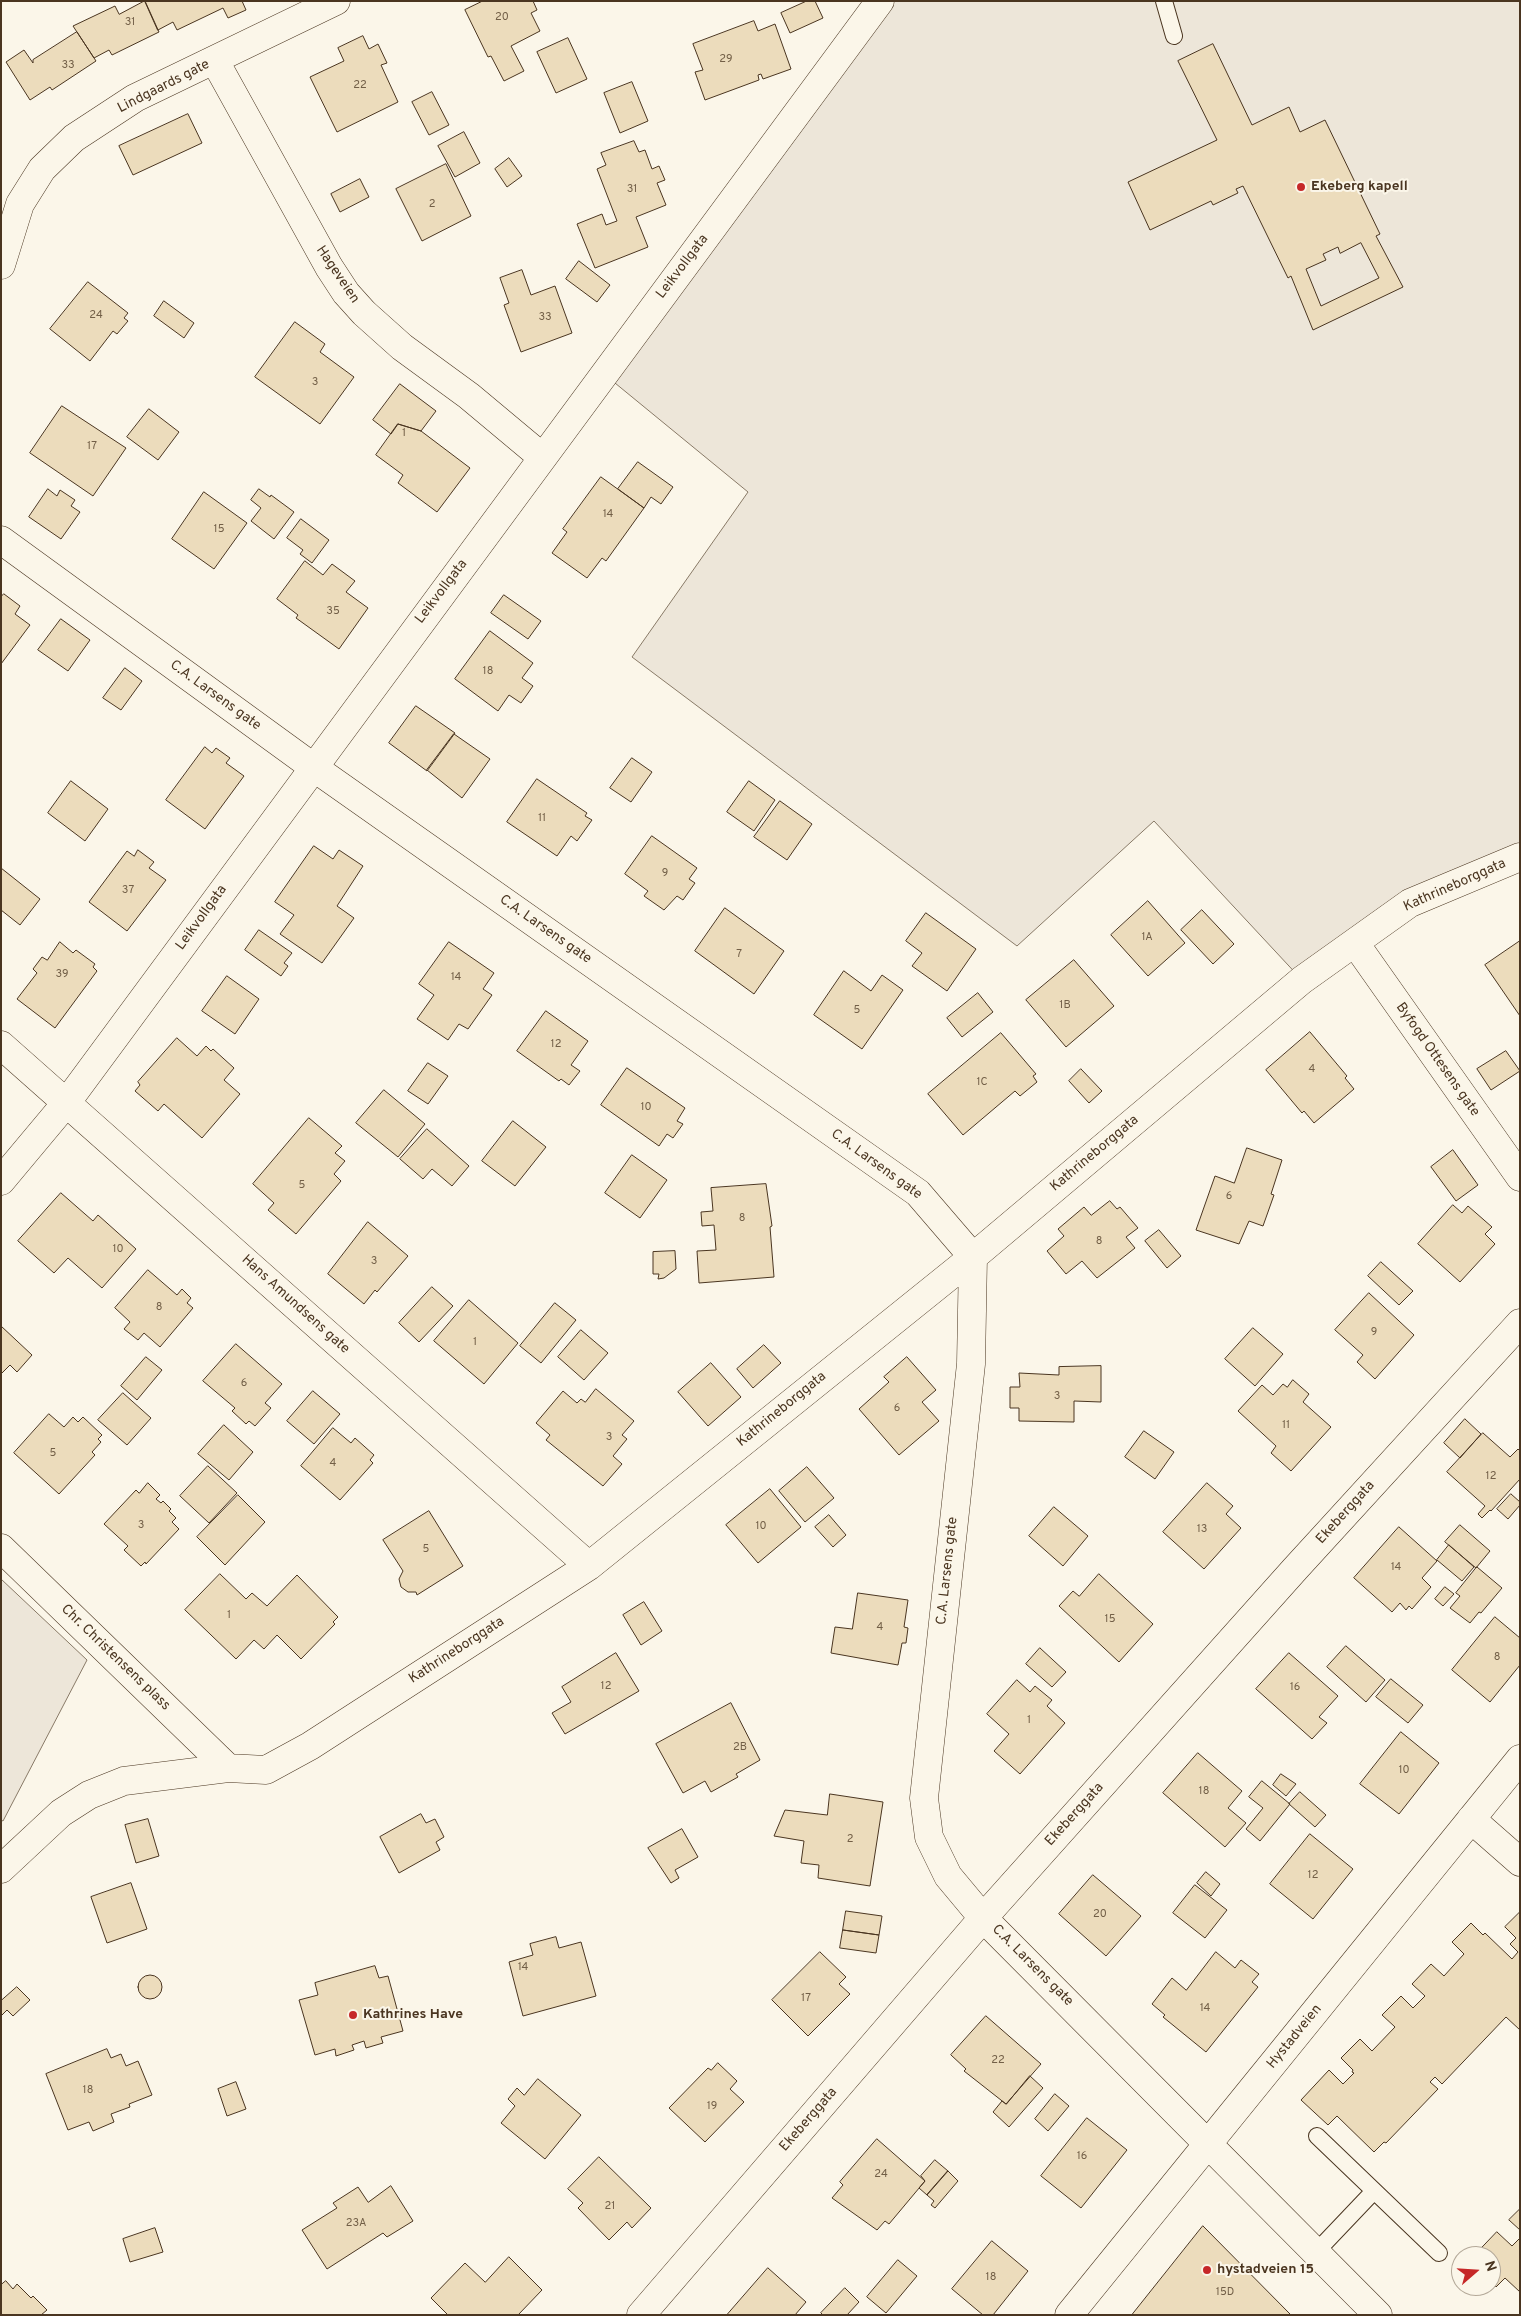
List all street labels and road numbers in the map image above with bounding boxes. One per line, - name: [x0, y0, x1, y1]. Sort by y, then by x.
- street label: Lindgaards gate: [115, 57, 213, 117]
- street label: Leikvollgata: [653, 232, 713, 302]
- street label: Hageveien: [312, 243, 362, 307]
- street label: Leikvollgata: [412, 557, 472, 627]
- street label: C.A. Larsens gate: [166, 657, 264, 735]
- street label: Kathrineborggata: [1401, 856, 1509, 916]
- street label: Leikvollgata: [173, 882, 231, 954]
- street label: C.A. Larsens gate: [496, 892, 594, 968]
- street label: Byfogd Ottesens gate: [1391, 1000, 1483, 1120]
- street label: Kathrineborggata: [1047, 1112, 1143, 1196]
- street label: C.A. Larsens gate: [827, 1126, 925, 1204]
- street label: Hans Amundsens gate: [237, 1252, 353, 1358]
- street label: Kathrineborggata: [734, 1369, 830, 1451]
- street label: Ekeberggata: [1313, 1478, 1379, 1548]
- street label: C.A. Larsens gate: [934, 1516, 962, 1626]
- street label: Chr. Christensens plass: [57, 1601, 173, 1715]
- street label: Kathrineborggata: [406, 1614, 508, 1688]
- street label: Ekeberggata: [1042, 1780, 1108, 1850]
- street label: C.A. Larsens gate: [988, 1922, 1076, 2010]
- street label: Hystadveien: [1264, 2002, 1326, 2072]
- street label: Ekeberggata: [777, 2085, 841, 2155]

